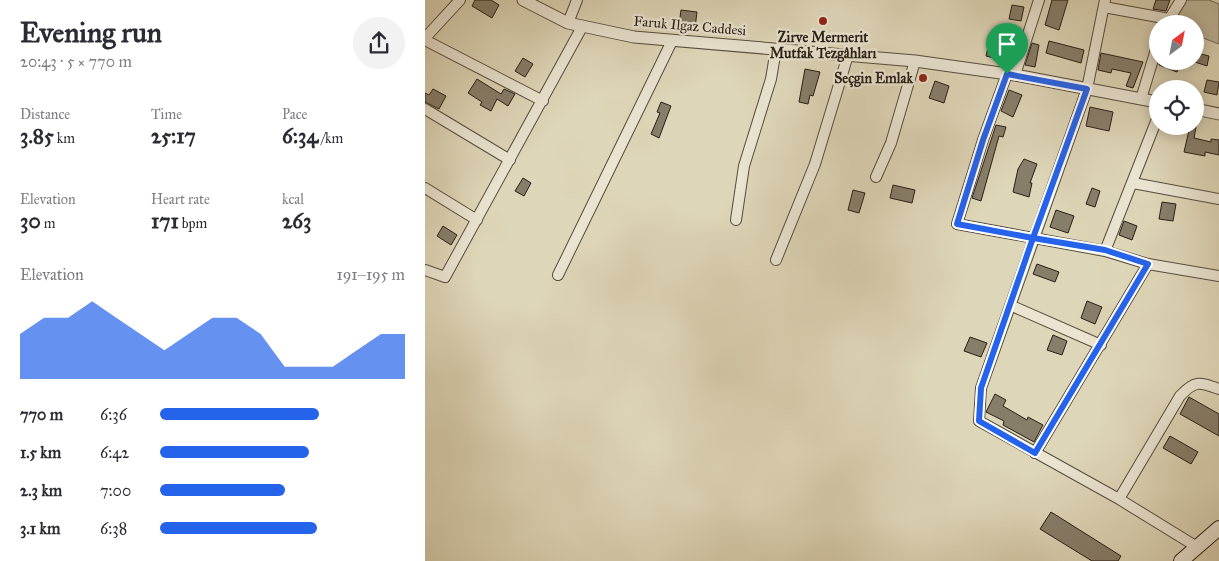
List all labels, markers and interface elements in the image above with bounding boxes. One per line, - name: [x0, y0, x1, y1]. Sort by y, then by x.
- street label: Faruk Ilgaz Caddesi: [633, 13, 747, 39]
- text: Evening run: [20, 15, 162, 50]
- marker: Zirve Mermerit Mutfak Tezgâhları: [817, 15, 829, 27]
- north arrow: [1149, 15, 1204, 70]
- map controls: [1149, 15, 1204, 135]
- button: share: [353, 17, 405, 69]
- pin: [986, 23, 1028, 74]
- place label: Zirve Mermerit Mutfak Tezgâhları: [770, 29, 876, 63]
- icon: arrive: [993, 30, 1021, 58]
- text: 20:43 · 5 × 770 m: [20, 52, 132, 71]
- place label: Seçgin Emlak: [834, 70, 913, 88]
- marker: Seçgin Emlak: [917, 72, 929, 84]
- button: locate: [1149, 80, 1204, 135]
- text: Distance: [20, 106, 70, 123]
- text: Time: [151, 106, 182, 123]
- text: Pace: [282, 106, 307, 123]
- text: 3.85: [20, 123, 54, 149]
- text: 25:17: [151, 123, 196, 149]
- text: 6:34: [282, 123, 318, 149]
- text: km: [54, 130, 75, 147]
- text: /km: [318, 130, 343, 147]
- text: Elevation: [20, 191, 76, 208]
- text: Heart rate: [151, 191, 210, 208]
- text: kcal: [282, 191, 304, 208]
- text: 30: [20, 208, 41, 234]
- text: 171: [151, 208, 179, 234]
- text: 263: [282, 208, 312, 234]
- text: m: [41, 215, 55, 232]
- text: bpm: [179, 215, 207, 232]
- text: Elevation: [20, 265, 84, 284]
- text: 191–195 m: [337, 265, 405, 284]
- text: 770 m: [20, 405, 63, 424]
- text: 6:36: [100, 405, 127, 424]
- text: 1.5 km: [20, 443, 61, 462]
- text: 6:42: [100, 443, 129, 462]
- text: 2.3 km: [20, 481, 62, 500]
- text: 7:00: [100, 481, 131, 500]
- text: 3.1 km: [20, 519, 60, 538]
- text: 6:38: [100, 519, 127, 538]

